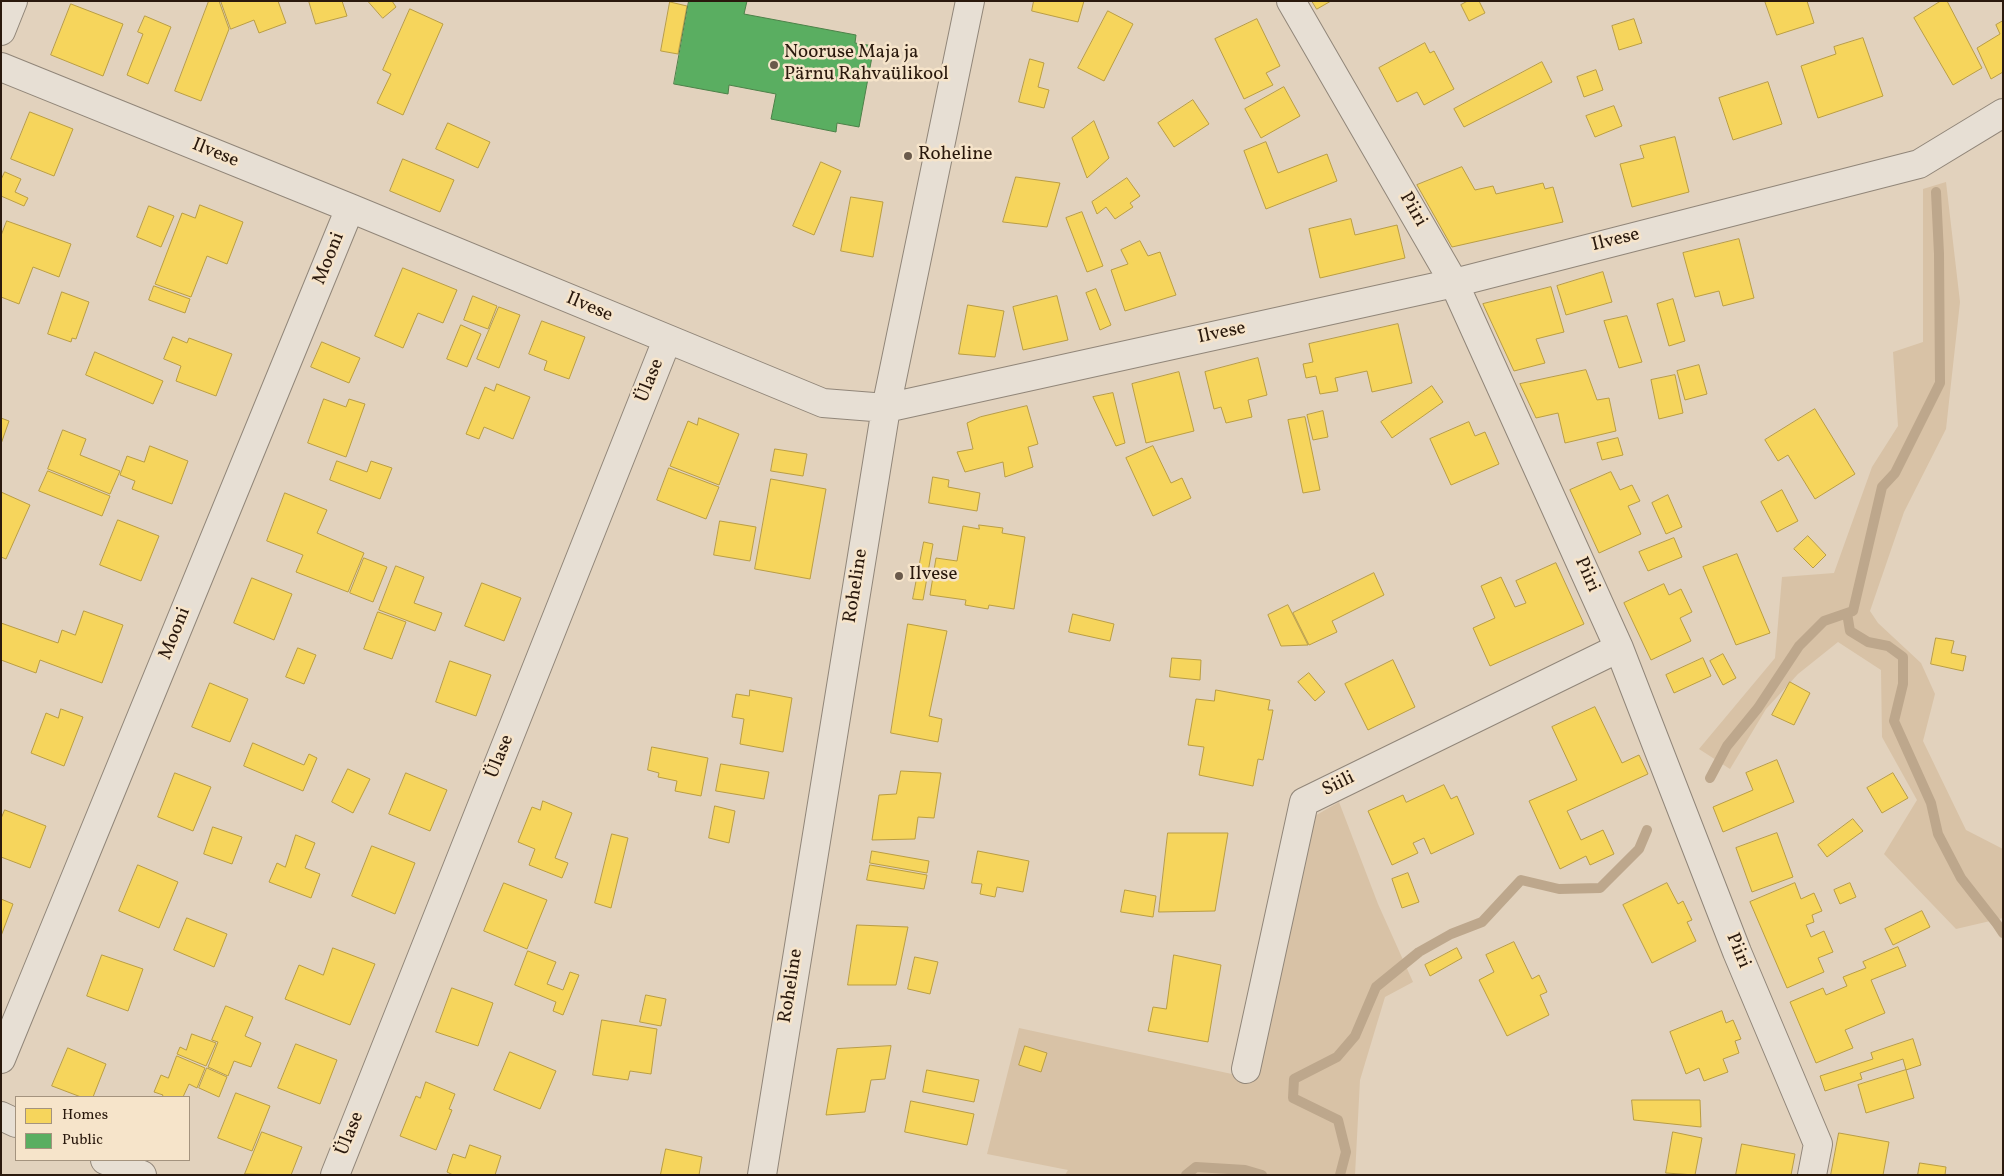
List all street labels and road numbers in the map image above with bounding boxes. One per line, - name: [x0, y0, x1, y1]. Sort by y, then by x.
- street label: Ilvese: [188, 134, 242, 174]
- street label: Piiri: [1393, 189, 1431, 231]
- street label: Ilvese: [1590, 224, 1642, 258]
- street label: Mooni: [309, 229, 351, 289]
- street label: Ilvese: [562, 288, 616, 328]
- street label: Ilvese: [1196, 318, 1248, 350]
- street label: Ülase: [632, 356, 670, 406]
- street label: Roheline: [840, 547, 874, 625]
- street label: Piiri: [1568, 554, 1604, 596]
- street label: Mooni: [155, 604, 197, 664]
- street label: Ülase: [482, 732, 520, 782]
- street label: Siili: [1319, 767, 1359, 803]
- street label: Piiri: [1720, 930, 1754, 972]
- street label: Roheline: [775, 947, 809, 1025]
- street label: Ülase: [332, 1109, 370, 1159]

